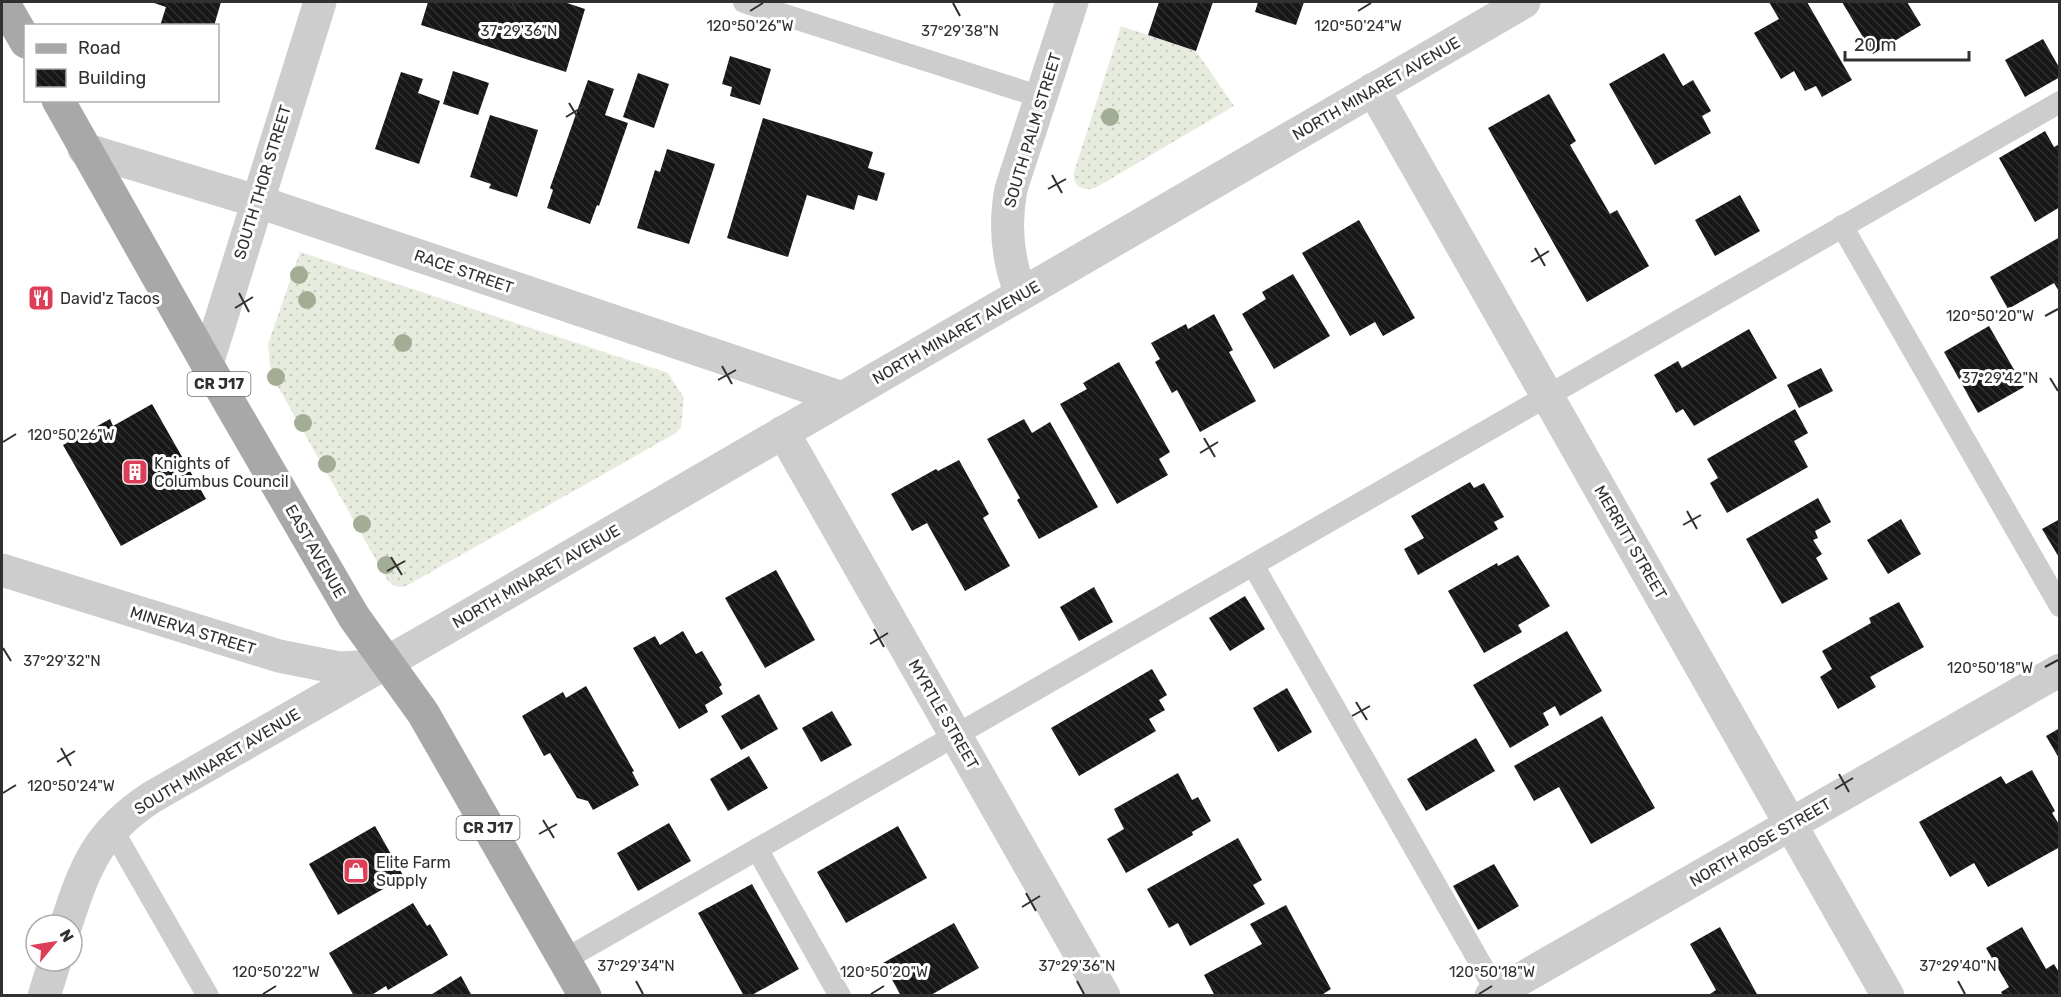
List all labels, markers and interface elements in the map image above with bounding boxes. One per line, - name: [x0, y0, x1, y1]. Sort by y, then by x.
- text: 120°50'26"W: [706, 17, 794, 35]
- text: 120°50'24"W: [1314, 17, 1402, 35]
- text: 37°29'36"N: [480, 22, 558, 40]
- text: 37°29'38"N: [921, 22, 999, 40]
- legend: [24, 24, 219, 102]
- scale bar: [1845, 24, 1970, 62]
- street label: NORTH MINARET AVENUE: [1289, 33, 1463, 144]
- text: 20 m: [1854, 34, 1896, 56]
- text: Road: [78, 37, 121, 59]
- street label: SOUTH PALM STREET: [1000, 50, 1065, 210]
- text: Building: [78, 67, 146, 89]
- street label: SOUTH THOR STREET: [230, 103, 295, 262]
- street label: RACE STREET: [412, 246, 516, 297]
- street label: NORTH MINARET AVENUE: [869, 277, 1043, 388]
- restaurant icon: David'z Tacos: [26, 283, 56, 313]
- place label: David'z Tacos: [60, 289, 160, 308]
- text: 120°50'20"W: [1946, 307, 2034, 325]
- text: 37°29'42"N: [1962, 369, 2038, 387]
- road number: CR J17: [188, 372, 250, 396]
- text: 120°50'26"W: [27, 426, 115, 444]
- place label: Knights of Columbus Council: [154, 454, 289, 491]
- building icon: Knights of Columbus Council: [120, 457, 150, 487]
- street label: MERRITT STREET: [1590, 482, 1671, 602]
- street label: EAST AVENUE: [281, 501, 350, 601]
- street label: NORTH MINARET AVENUE: [449, 521, 623, 632]
- street label: MINERVA STREET: [128, 602, 258, 659]
- text: 37°29'32"N: [23, 652, 101, 670]
- street label: MYRTLE STREET: [904, 656, 983, 772]
- text: 120°50'18"W: [1947, 659, 2033, 677]
- street label: SOUTH MINARET AVENUE: [131, 704, 304, 819]
- text: 120°50'24"W: [27, 777, 115, 795]
- street label: NORTH ROSE STREET: [1686, 794, 1834, 891]
- road number: CR J17: [456, 816, 520, 840]
- place label: Elite Farm Supply: [376, 853, 451, 890]
- shop icon: Elite Farm Supply: [341, 856, 371, 886]
- north arrow: [24, 913, 84, 973]
- text: N: [55, 926, 78, 945]
- text: 37°29'34"N: [597, 957, 675, 975]
- text: 37°29'36"N: [1038, 957, 1116, 975]
- text: 37°29'40"N: [1919, 957, 1997, 975]
- text: 120°50'22"W: [232, 963, 320, 981]
- text: 120°50'20"W: [840, 963, 928, 981]
- text: 120°50'18"W: [1449, 963, 1535, 981]

